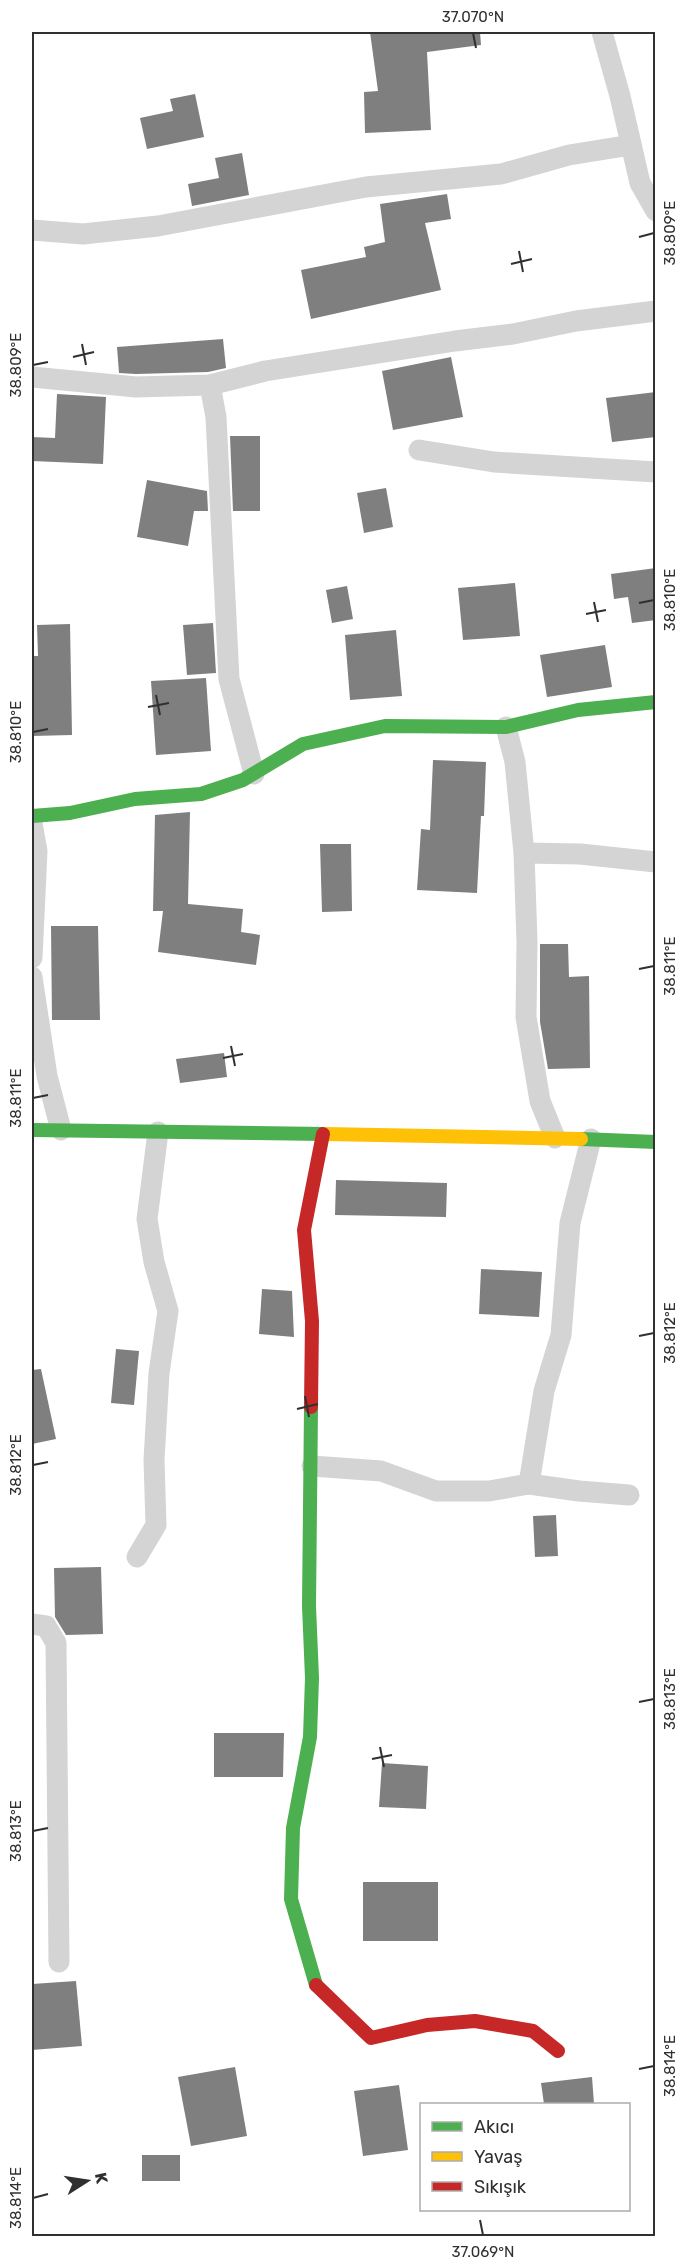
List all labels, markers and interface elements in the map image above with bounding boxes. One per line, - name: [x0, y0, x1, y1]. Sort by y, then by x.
- text: 37.070°N: [442, 8, 504, 26]
- text: 38.809°E: [661, 201, 679, 265]
- text: 38.809°E: [7, 333, 25, 397]
- text: 38.810°E: [661, 569, 679, 631]
- text: 38.810°E: [7, 701, 25, 763]
- text: 38.811°E: [661, 936, 679, 996]
- text: 38.811°E: [7, 1068, 25, 1128]
- text: 38.812°E: [661, 1302, 679, 1364]
- text: 38.812°E: [7, 1434, 25, 1496]
- text: 38.813°E: [661, 1668, 679, 1730]
- text: 38.813°E: [7, 1800, 25, 1862]
- text: 38.814°E: [661, 2035, 679, 2097]
- legend: [420, 2103, 630, 2211]
- text: Akıcı: [474, 2116, 514, 2138]
- text: Yavaş: [474, 2146, 522, 2168]
- north arrow: [57, 2151, 117, 2211]
- text: 38.814°E: [7, 2167, 25, 2229]
- text: K: [91, 2171, 112, 2186]
- text: Sıkışık: [474, 2176, 527, 2198]
- text: 37.069°N: [452, 2243, 515, 2261]

